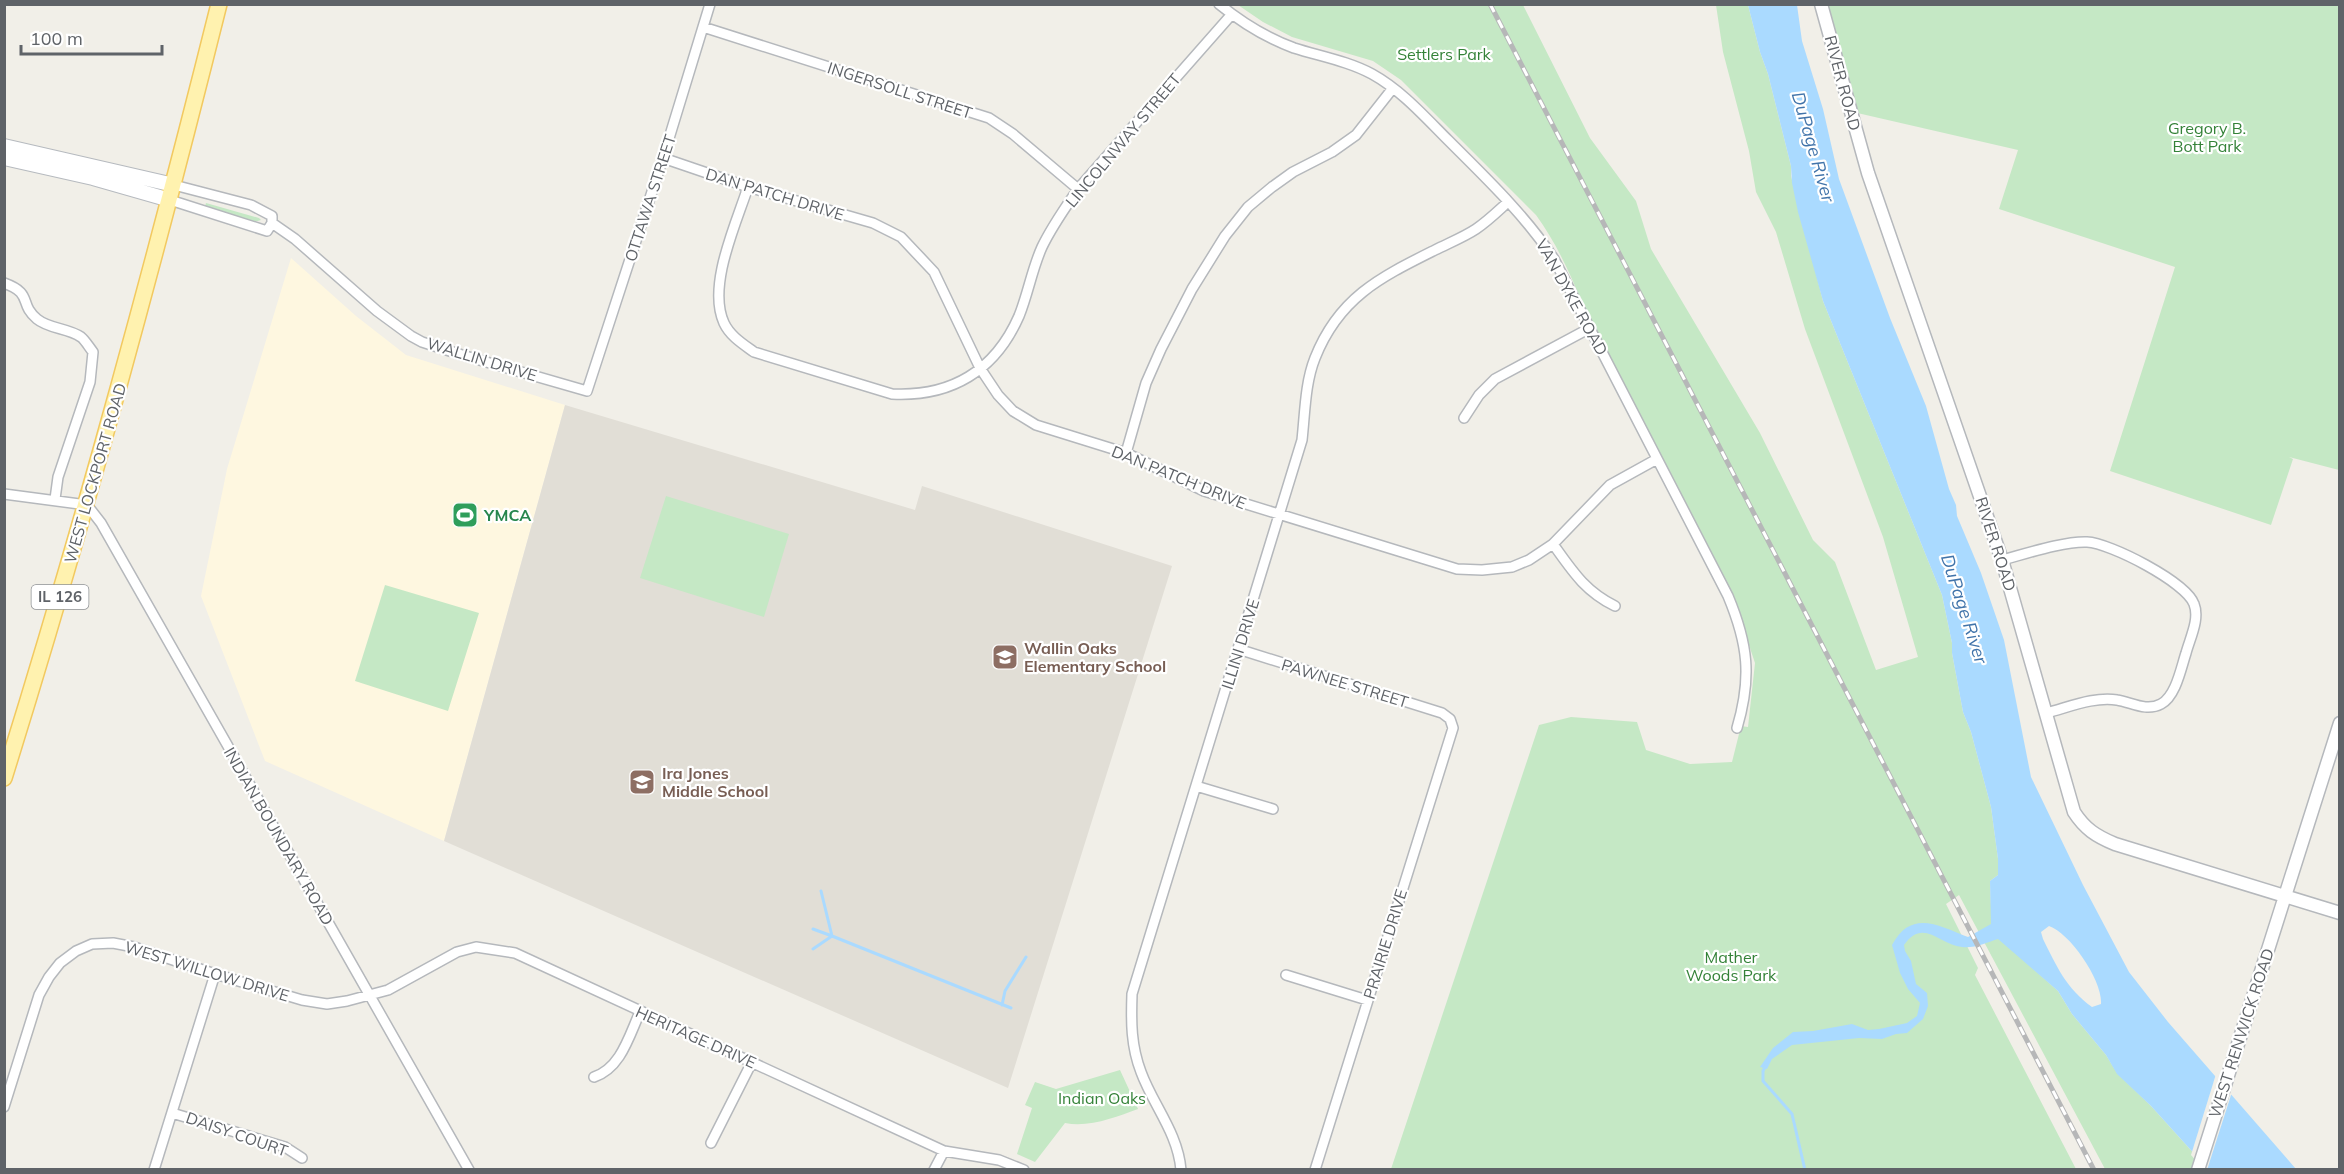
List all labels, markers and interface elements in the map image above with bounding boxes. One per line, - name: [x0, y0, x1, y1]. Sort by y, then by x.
- scale bar: [21, 18, 162, 56]
- text: 100 m: [30, 27, 83, 50]
- street label: RIVER ROAD: [1821, 33, 1865, 133]
- park label: Settlers Park: [1397, 44, 1492, 64]
- street label: INGERSOLL STREET: [825, 57, 975, 123]
- street label: LINCOLNWAY STREET: [1061, 69, 1185, 211]
- water label: DuPage River: [1787, 89, 1841, 206]
- park label: Gregory B. Bott Park: [2168, 118, 2246, 156]
- street label: OTTAWA STREET: [620, 132, 680, 264]
- street label: DAN PATCH DRIVE: [703, 163, 847, 225]
- street label: VAN DYKE ROAD: [1532, 235, 1612, 359]
- street label: WALLIN DRIVE: [424, 333, 540, 385]
- street label: WEST LOCKPORT ROAD: [60, 381, 130, 565]
- street label: DAN PATCH DRIVE: [1109, 441, 1249, 513]
- street label: RIVER ROAD: [1971, 494, 2021, 594]
- sports icon: YMCA: [450, 500, 480, 530]
- place label: YMCA: [483, 505, 531, 525]
- water label: DuPage River: [1936, 551, 1993, 668]
- road number: IL 126: [32, 585, 88, 609]
- street label: ILLINI DRIVE: [1217, 596, 1263, 692]
- place label: Wallin Oaks Elementary School: [1024, 638, 1166, 676]
- school or university icon: Wallin Oaks Elementary School: [990, 642, 1020, 672]
- street label: PAWNEE STREET: [1279, 654, 1411, 712]
- street label: INDIAN BOUNDARY ROAD: [220, 743, 338, 929]
- place label: Ira Jones Middle School: [662, 763, 768, 801]
- school or university icon: Ira Jones Middle School: [627, 767, 657, 797]
- street label: PRAIRIE DRIVE: [1359, 887, 1411, 1001]
- street label: WEST WILLOW DRIVE: [122, 936, 292, 1006]
- street label: WEST RENWICK ROAD: [2204, 946, 2278, 1120]
- park label: Mather Woods Park: [1686, 947, 1777, 985]
- street label: HERITAGE DRIVE: [633, 1001, 759, 1073]
- park label: Indian Oaks: [1058, 1088, 1146, 1108]
- street label: DAISY COURT: [183, 1107, 291, 1161]

